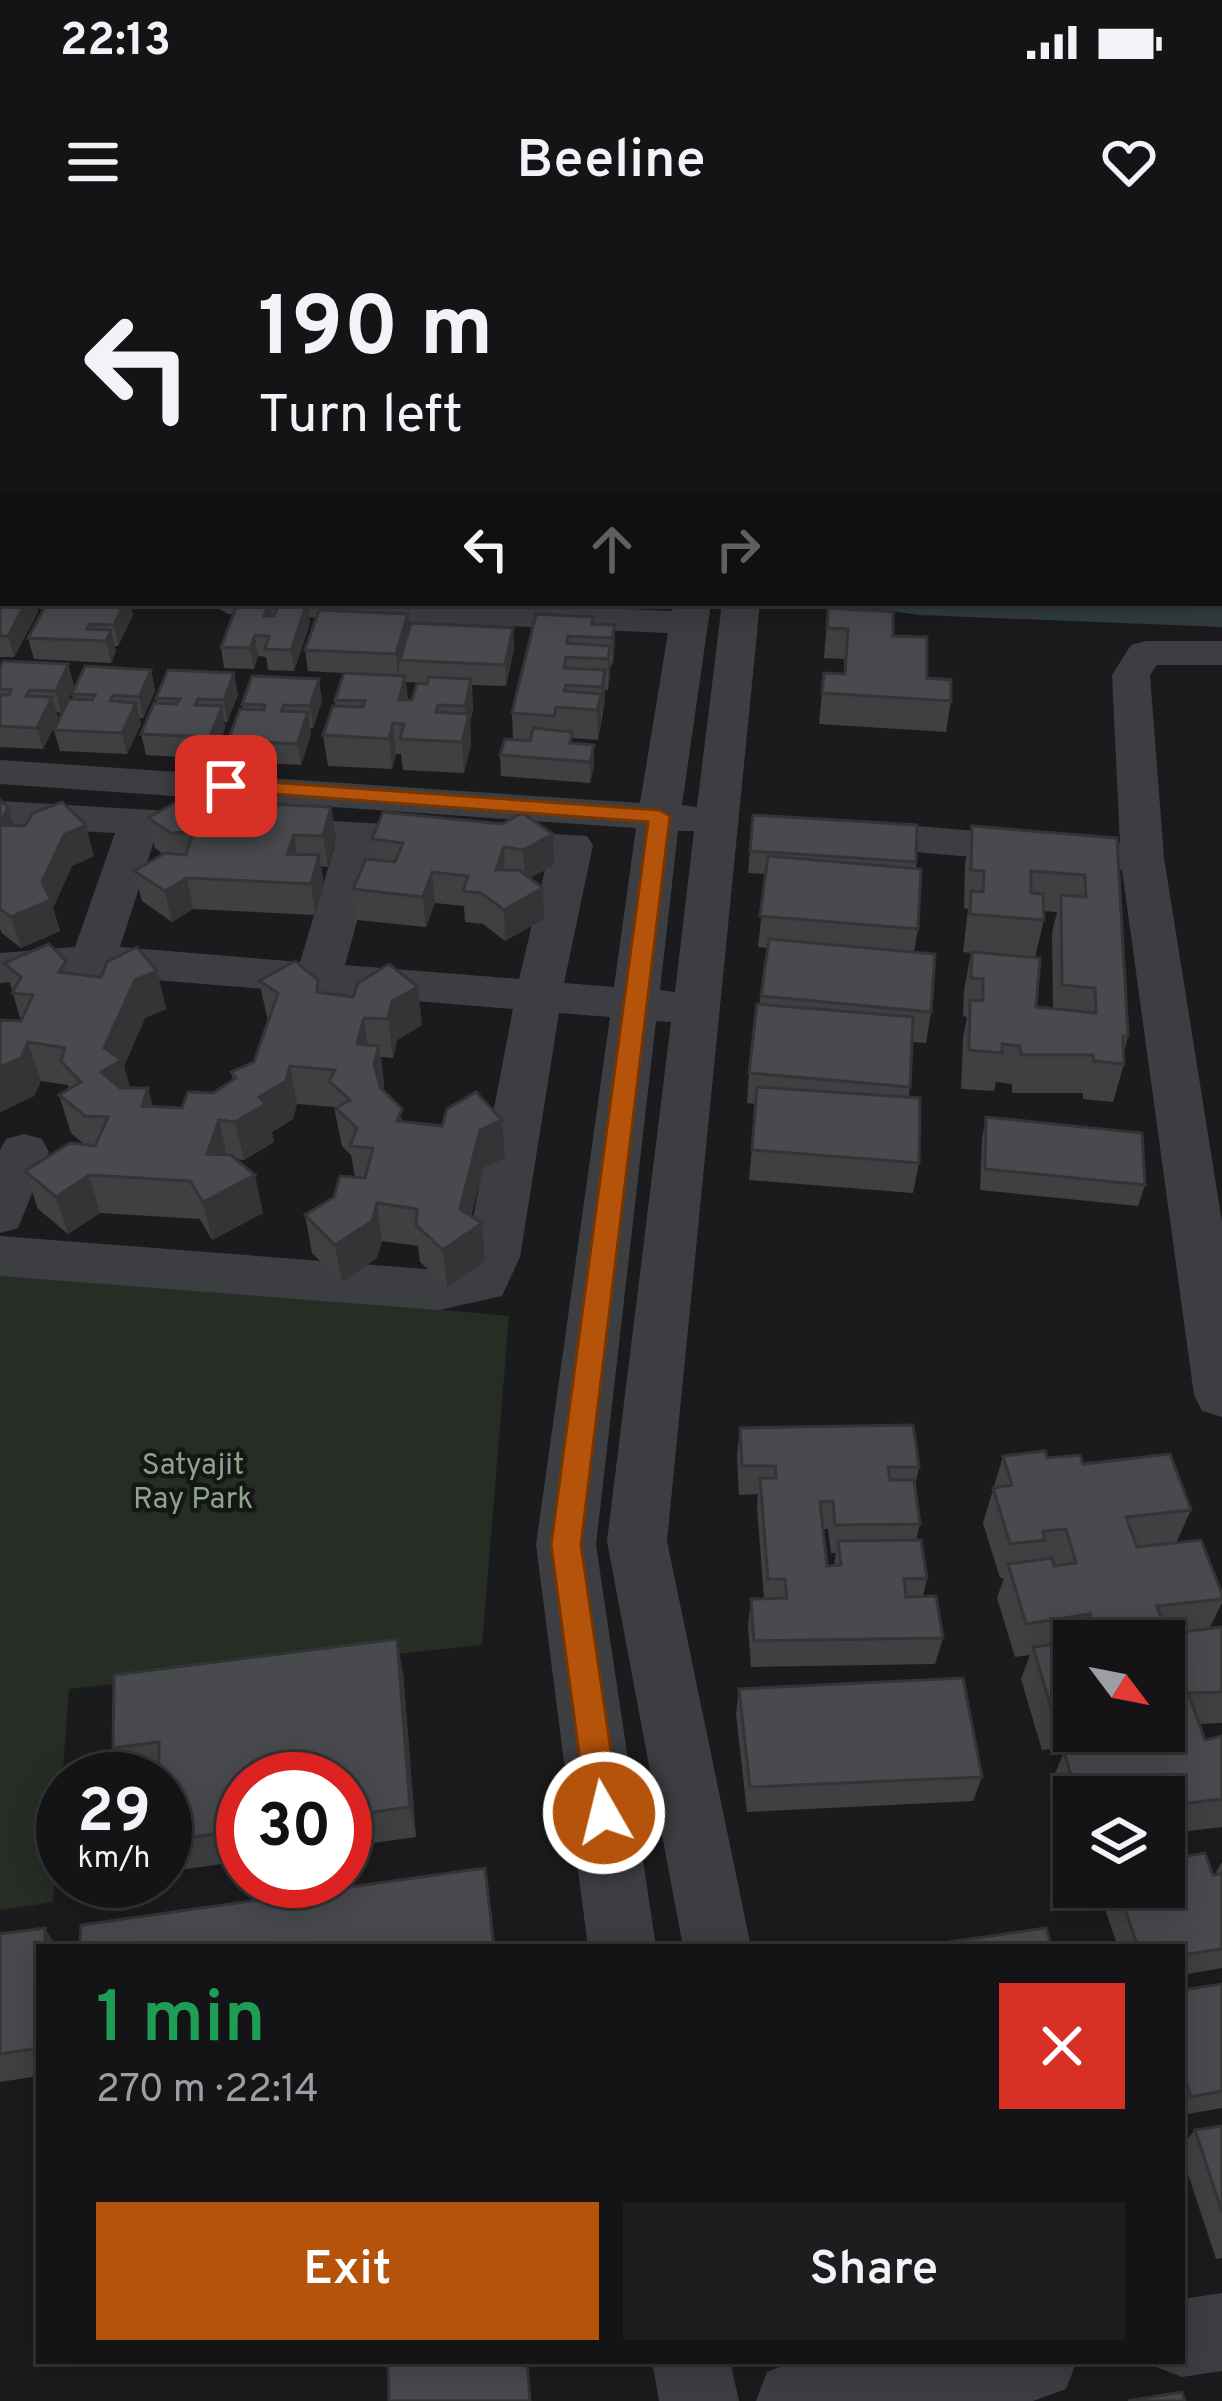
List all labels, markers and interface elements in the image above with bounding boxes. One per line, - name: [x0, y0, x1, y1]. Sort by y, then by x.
- text: 22:13: [60, 14, 171, 71]
- text: Beeline: [516, 128, 706, 197]
- icon: menu: [60, 129, 126, 195]
- icon: heart: [1096, 129, 1162, 195]
- text: 190 m: [258, 279, 493, 385]
- icon: left: [60, 288, 216, 444]
- text: Turn left: [258, 383, 463, 452]
- icon: left: [453, 516, 519, 582]
- icon: ahead: [579, 516, 645, 582]
- icon: right: [705, 516, 771, 582]
- pin: [175, 735, 277, 837]
- icon: arrive: [193, 753, 259, 819]
- park label: Satyajit Ray Park: [133, 1448, 253, 1519]
- north arrow: [1053, 1620, 1185, 1752]
- map controls: [1053, 1620, 1185, 1908]
- position arrow: [541, 1750, 667, 1876]
- speed limit sign: 30: [216, 1752, 372, 1908]
- button: layers: [1053, 1776, 1185, 1908]
- text: 29: [77, 1777, 151, 1853]
- text: km/h: [78, 1841, 150, 1878]
- text: 1 min: [96, 1976, 266, 2068]
- button: close: [999, 1983, 1125, 2109]
- text: 270 m · 22:14: [96, 2067, 319, 2116]
- button: Exit: [96, 2202, 599, 2340]
- button: Share: [623, 2202, 1125, 2340]

